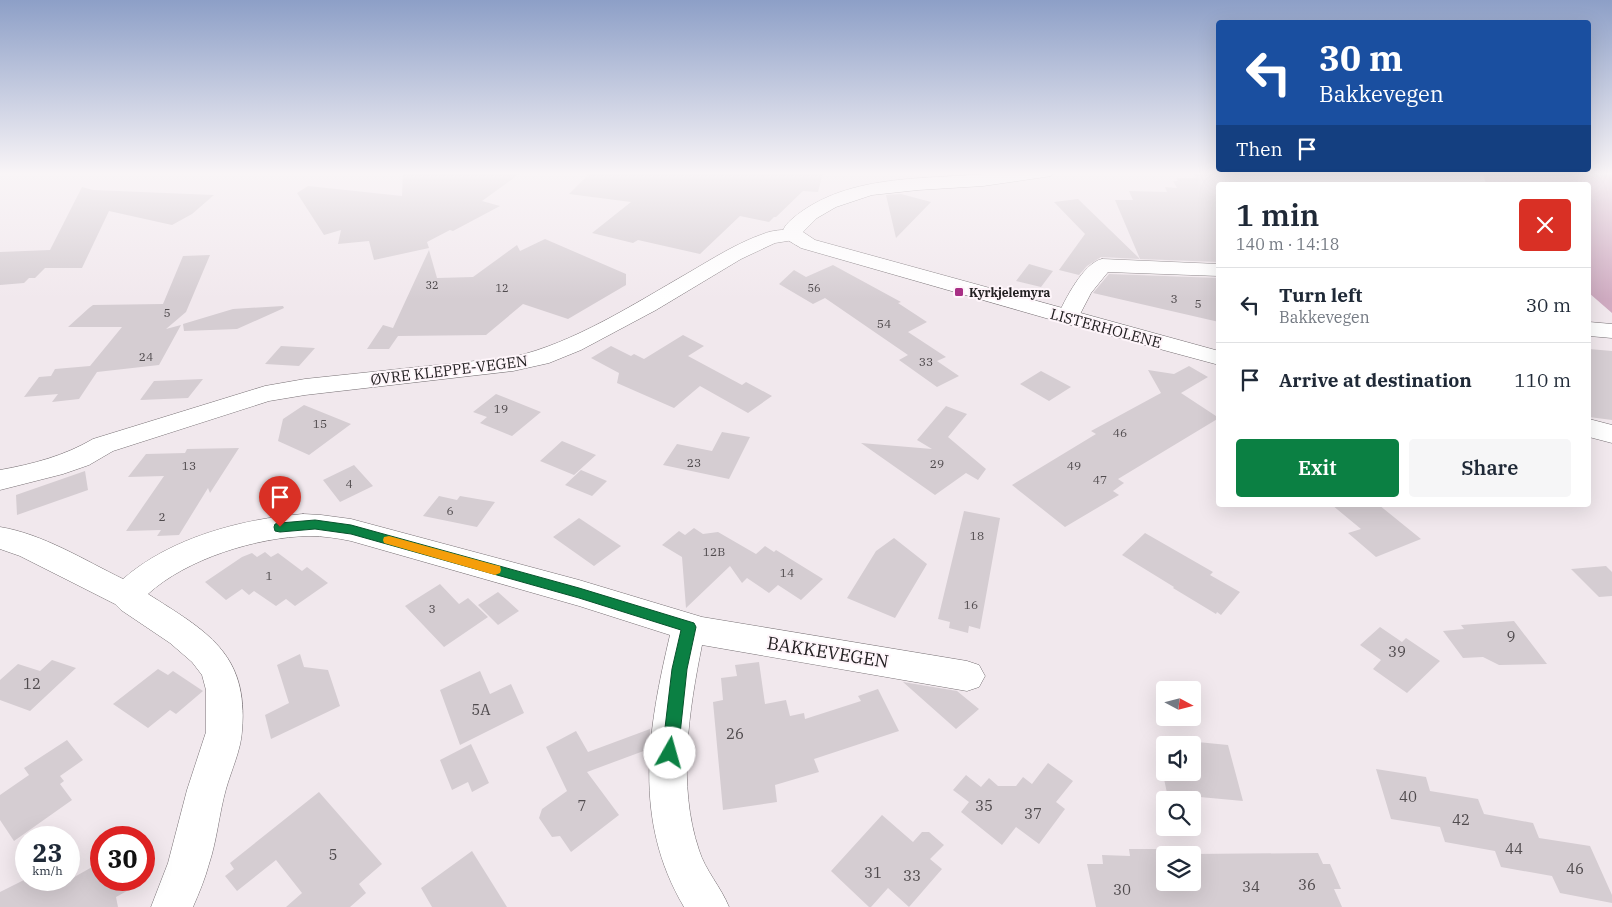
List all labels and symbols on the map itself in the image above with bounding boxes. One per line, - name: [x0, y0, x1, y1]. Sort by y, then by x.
- house number: 32: [425, 278, 439, 292]
- house number: 12: [495, 281, 509, 295]
- house number: 56: [807, 281, 821, 295]
- place label: Kyrkjelemyra: [969, 285, 1051, 300]
- marker: Kyrkjelemyra: [953, 286, 965, 298]
- house number: 3: [1170, 291, 1178, 306]
- house number: 5: [1194, 296, 1202, 311]
- street label: LISTERHOLENE: [1048, 304, 1164, 352]
- house number: 5: [163, 305, 171, 320]
- house number: 54: [877, 316, 891, 331]
- house number: 24: [139, 349, 153, 364]
- street label: ØVRE KLEPPE-VEGEN: [369, 351, 529, 389]
- house number: 33: [919, 354, 933, 369]
- house number: 19: [494, 401, 508, 416]
- house number: 15: [313, 416, 327, 431]
- house number: 46: [1113, 425, 1127, 440]
- house number: 23: [687, 455, 701, 470]
- house number: 29: [930, 456, 944, 471]
- house number: 13: [182, 458, 196, 473]
- house number: 49: [1067, 458, 1081, 473]
- house number: 47: [1093, 472, 1107, 487]
- pin: [259, 476, 301, 527]
- house number: 4: [345, 476, 353, 491]
- house number: 6: [446, 503, 454, 518]
- house number: 2: [158, 509, 166, 524]
- house number: 18: [970, 528, 984, 543]
- house number: 12B: [703, 544, 725, 559]
- house number: 14: [780, 565, 794, 580]
- house number: 1: [265, 568, 273, 583]
- house number: 16: [964, 597, 978, 612]
- house number: 3: [428, 601, 436, 616]
- house number: 9: [1506, 627, 1516, 646]
- street label: BAKKEVEGEN: [766, 631, 890, 673]
- house number: 39: [1388, 642, 1406, 661]
- house number: 12: [23, 674, 41, 693]
- north arrow: [1156, 681, 1201, 726]
- house number: 5A: [471, 700, 491, 719]
- house number: 26: [726, 724, 744, 743]
- position arrow: [643, 726, 695, 778]
- house number: 40: [1399, 787, 1417, 806]
- house number: 7: [577, 796, 587, 815]
- house number: 35: [975, 796, 993, 815]
- house number: 37: [1024, 804, 1042, 823]
- house number: 42: [1452, 810, 1470, 829]
- speed limit sign: 30: [90, 826, 155, 891]
- house number: 44: [1505, 839, 1523, 858]
- house number: 5: [328, 845, 338, 864]
- house number: 46: [1566, 859, 1584, 878]
- house number: 31: [864, 863, 882, 882]
- house number: 33: [903, 866, 921, 885]
- house number: 36: [1298, 875, 1316, 894]
- house number: 34: [1242, 877, 1260, 896]
- house number: 30: [1113, 880, 1131, 899]

